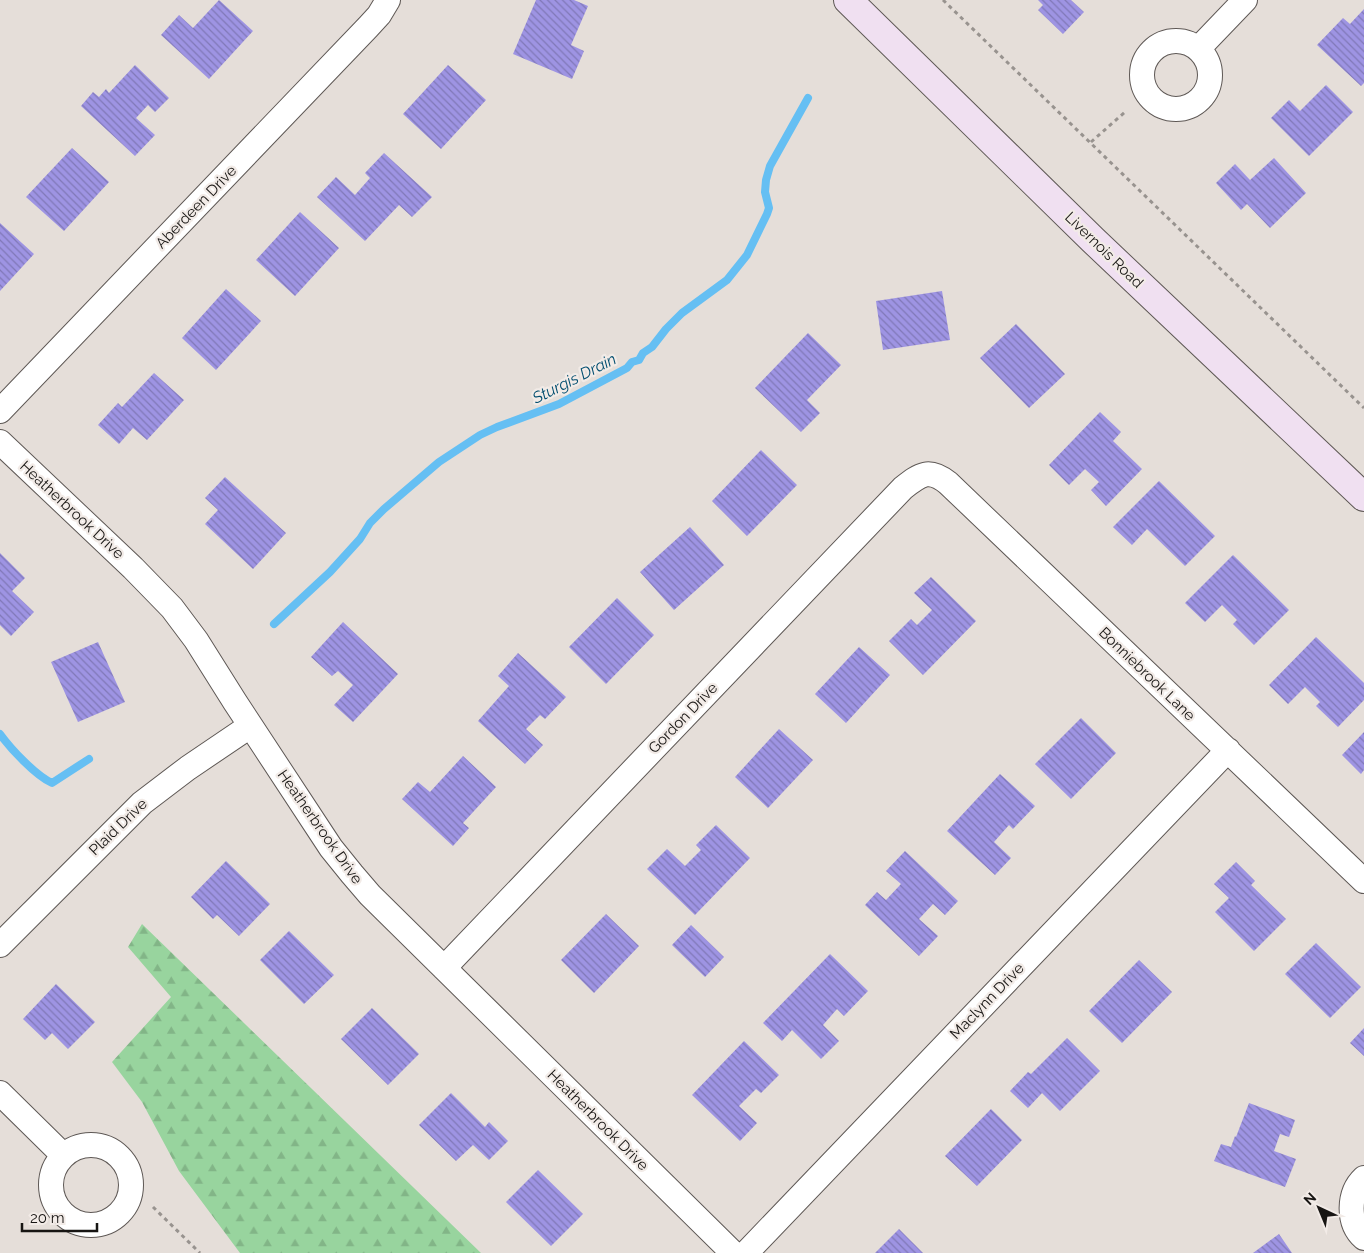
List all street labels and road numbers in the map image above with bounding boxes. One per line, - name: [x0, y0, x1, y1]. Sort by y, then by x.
- street label: Aberdeen Drive: [152, 162, 240, 252]
- street label: Livernois Road: [1061, 208, 1147, 292]
- street label: Heatherbrook Drive: [16, 457, 128, 563]
- street label: Bonniebrook Lane: [1095, 623, 1199, 725]
- street label: Gordon Drive: [645, 679, 721, 757]
- street label: Heatherbrook Drive: [274, 766, 366, 888]
- street label: Plaid Drive: [85, 795, 151, 859]
- street label: Maclynn Drive: [946, 959, 1028, 1043]
- street label: Heatherbrook Drive: [544, 1066, 652, 1174]

